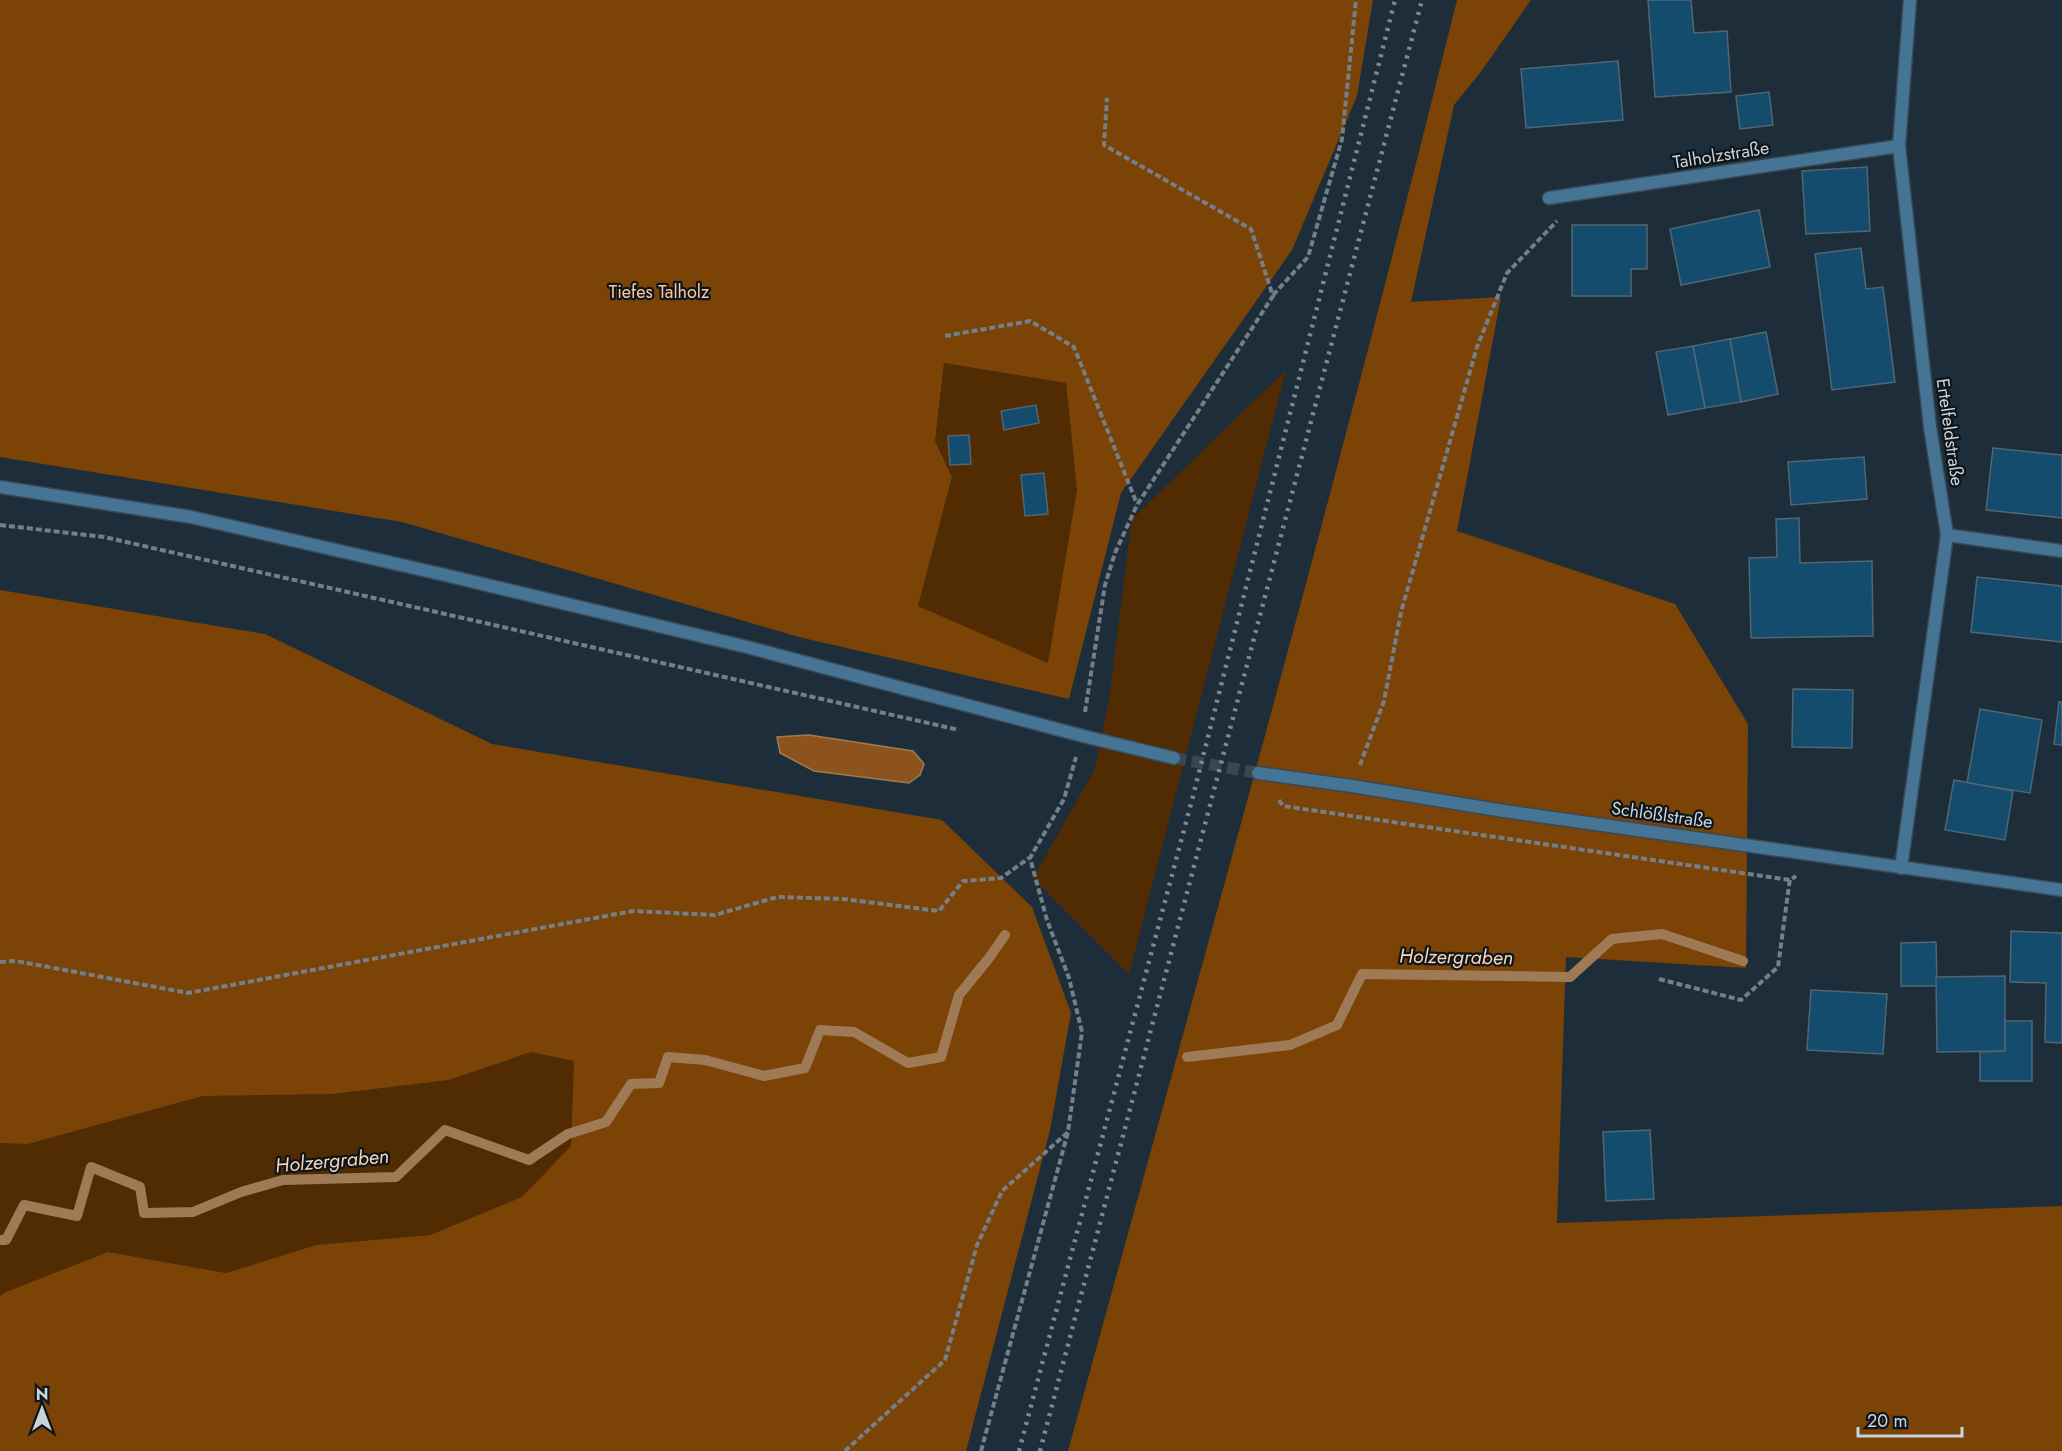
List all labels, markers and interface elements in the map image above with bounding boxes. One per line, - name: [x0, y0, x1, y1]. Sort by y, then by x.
- street label: Talholzstraße: [1671, 135, 1771, 175]
- park label: Tiefes Talholz: [609, 279, 710, 305]
- street label: Ertelfeldstraße: [1930, 376, 1970, 488]
- street label: Schlößlstraße: [1610, 795, 1714, 835]
- water label: Holzergraben: [1399, 942, 1513, 972]
- water label: Holzergraben: [274, 1142, 390, 1180]
- north arrow: [12, 1379, 72, 1439]
- text: N: [36, 1383, 48, 1406]
- scale bar: [1858, 1400, 1962, 1438]
- text: 20 m: [1867, 1408, 1907, 1434]

